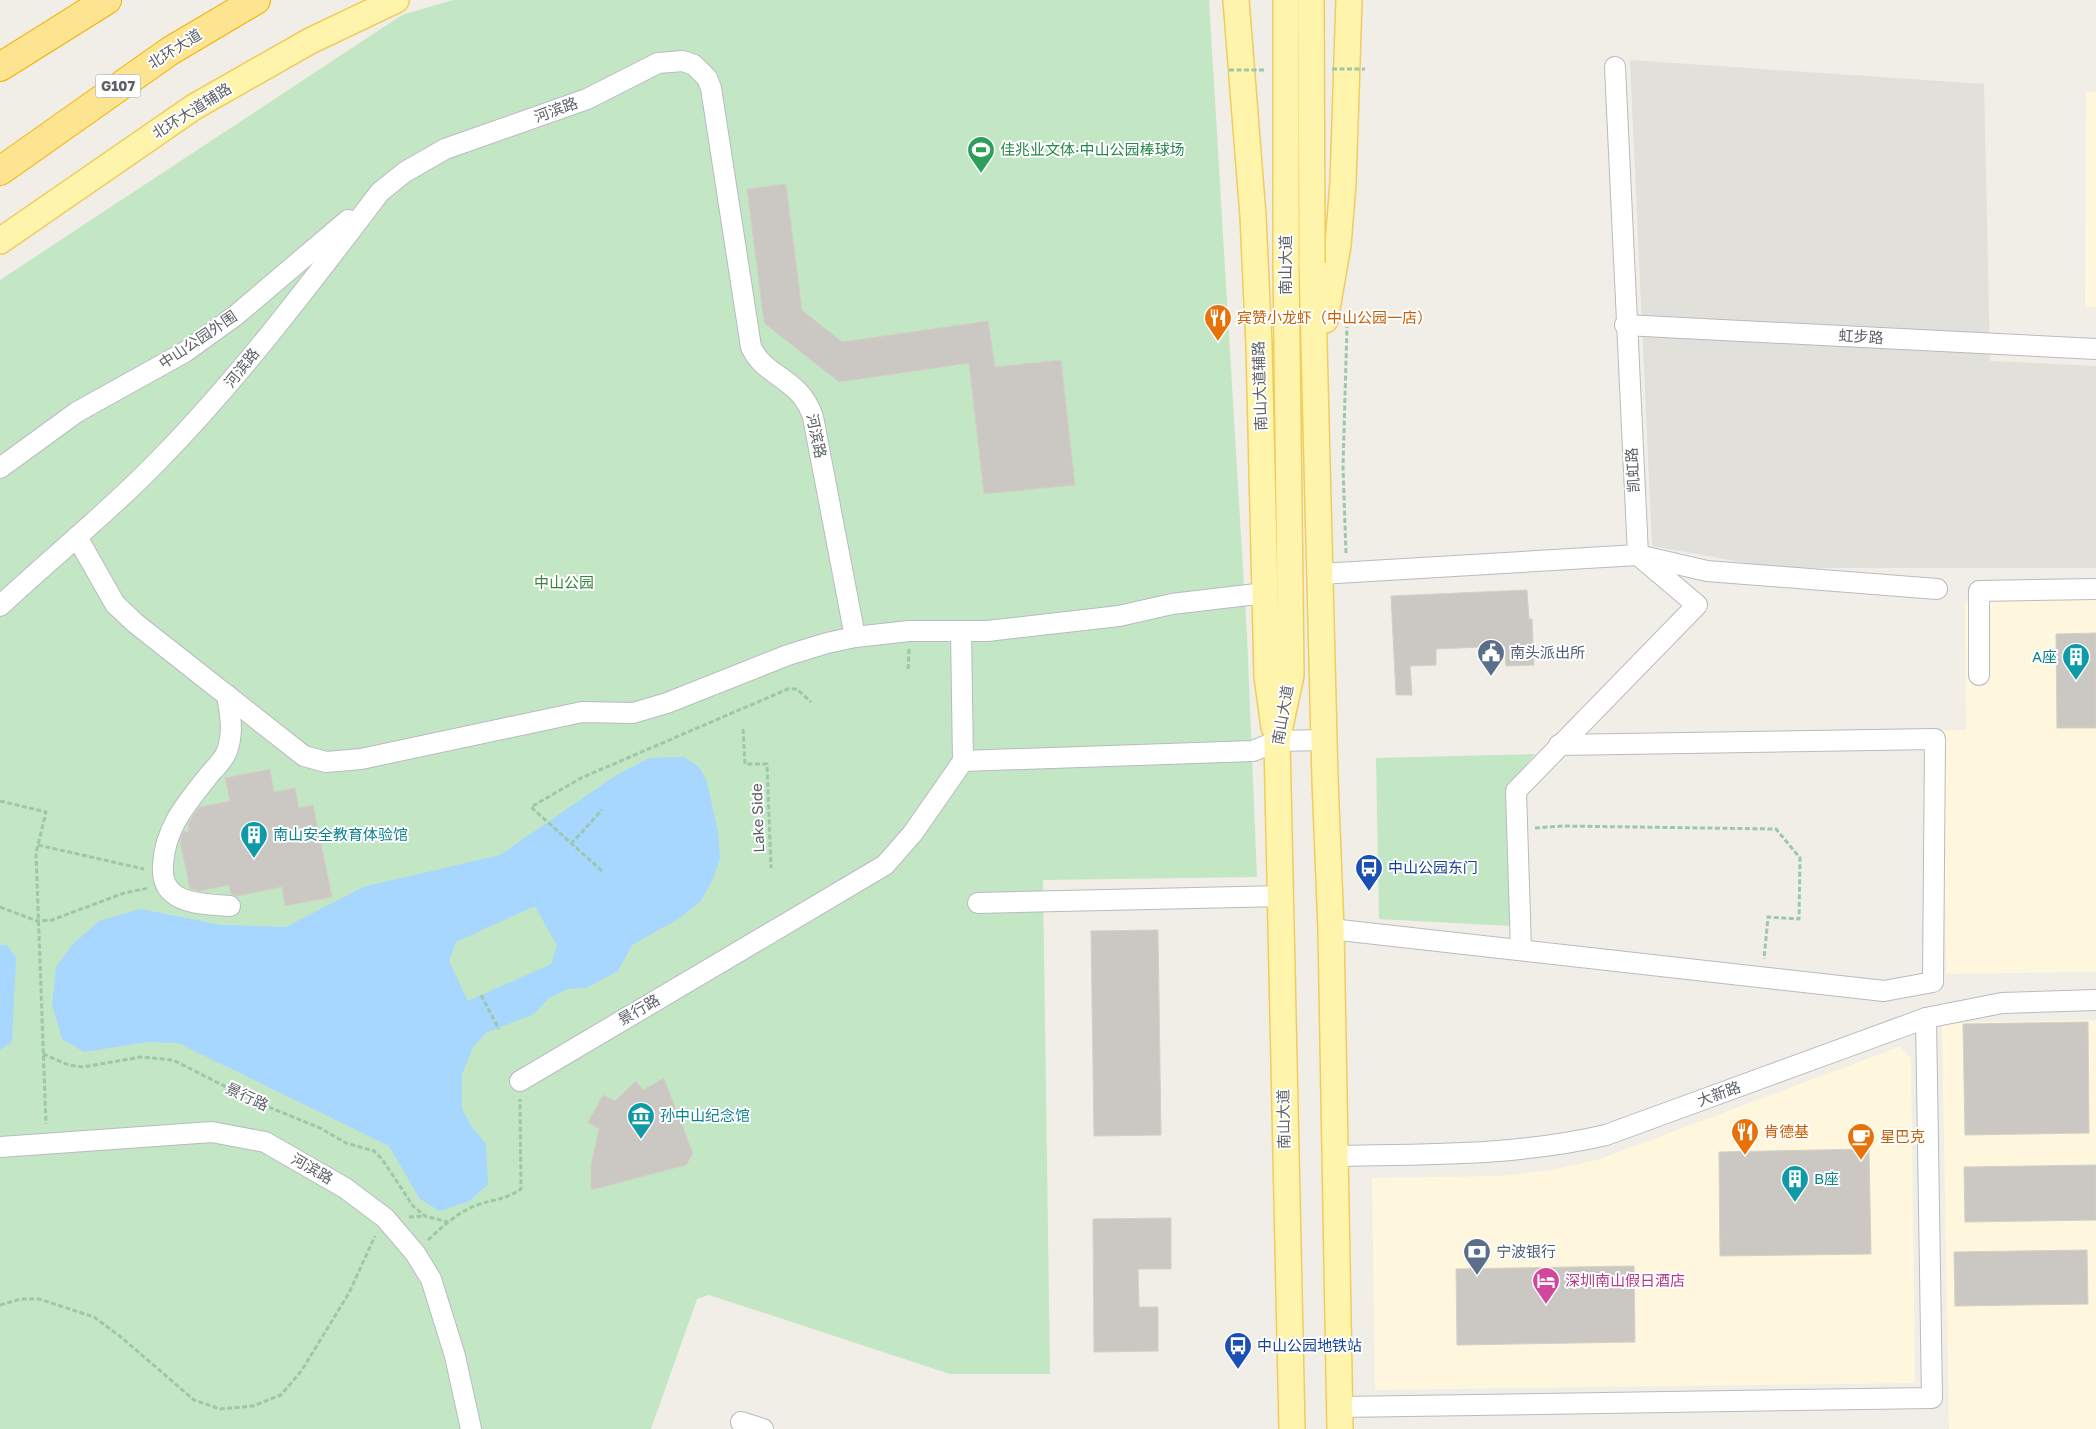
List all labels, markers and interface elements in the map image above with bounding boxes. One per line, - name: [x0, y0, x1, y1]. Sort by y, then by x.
- street label: 北环大道: [144, 25, 205, 72]
- road number: G107: [96, 74, 140, 98]
- street label: 北环大道辅路: [149, 79, 234, 142]
- street label: 河滨路: [531, 93, 580, 125]
- sports icon: 佳兆业文体·中山公园棒球场: [966, 135, 996, 174]
- place label: 佳兆业文体·中山公园棒球场: [1000, 140, 1185, 158]
- street label: 南山大道: [1276, 235, 1294, 295]
- restaurant icon: 宾赞小龙虾（中山公园一店）: [1203, 303, 1233, 342]
- street label: 中山公园外围: [155, 307, 240, 372]
- place label: 宾赞小龙虾（中山公园一店）: [1237, 308, 1432, 326]
- street label: 虹步路: [1838, 326, 1884, 346]
- street label: 南山大道辅路: [1248, 341, 1270, 431]
- street label: 河滨路: [220, 344, 262, 391]
- street label: 河滨路: [803, 412, 830, 460]
- street label: 凯虹路: [1622, 447, 1642, 493]
- park label: 中山公园: [534, 573, 594, 591]
- public building icon: 南头派出所: [1476, 638, 1506, 677]
- building icon: A座: [2061, 642, 2091, 681]
- place label: 南头派出所: [1510, 643, 1585, 661]
- place label: A座: [2032, 647, 2057, 665]
- street label: 南山大道: [1268, 684, 1296, 746]
- street label: Lake Side: [747, 783, 767, 853]
- building icon: 南山安全教育体验馆: [239, 820, 269, 859]
- place label: 南山安全教育体验馆: [273, 825, 408, 843]
- bus stop icon: 中山公园东门: [1354, 853, 1384, 892]
- place label: 中山公园东门: [1388, 858, 1478, 876]
- street label: 景行路: [615, 990, 662, 1028]
- street label: 大新路: [1694, 1077, 1743, 1109]
- street label: 景行路: [223, 1078, 272, 1114]
- street label: 南山大道: [1273, 1089, 1293, 1149]
- museum icon: 孙中山纪念馆: [626, 1101, 656, 1140]
- place label: 孙中山纪念馆: [660, 1106, 750, 1124]
- restaurant icon: 肯德基: [1730, 1117, 1760, 1156]
- place label: 肯德基: [1764, 1122, 1809, 1140]
- cafe icon: 星巴克: [1846, 1122, 1876, 1161]
- place label: 星巴克: [1880, 1127, 1925, 1145]
- street label: 河滨路: [289, 1149, 336, 1187]
- building icon: B座: [1780, 1164, 1810, 1203]
- place label: B座: [1814, 1169, 1839, 1187]
- bank icon: 宁波银行: [1462, 1237, 1492, 1276]
- place label: 宁波银行: [1496, 1242, 1556, 1260]
- hotel icon: 深圳南山假日酒店: [1531, 1266, 1561, 1305]
- place label: 深圳南山假日酒店: [1565, 1271, 1685, 1289]
- bus stop icon: 中山公园地铁站: [1223, 1331, 1253, 1370]
- place label: 中山公园地铁站: [1257, 1336, 1362, 1354]

